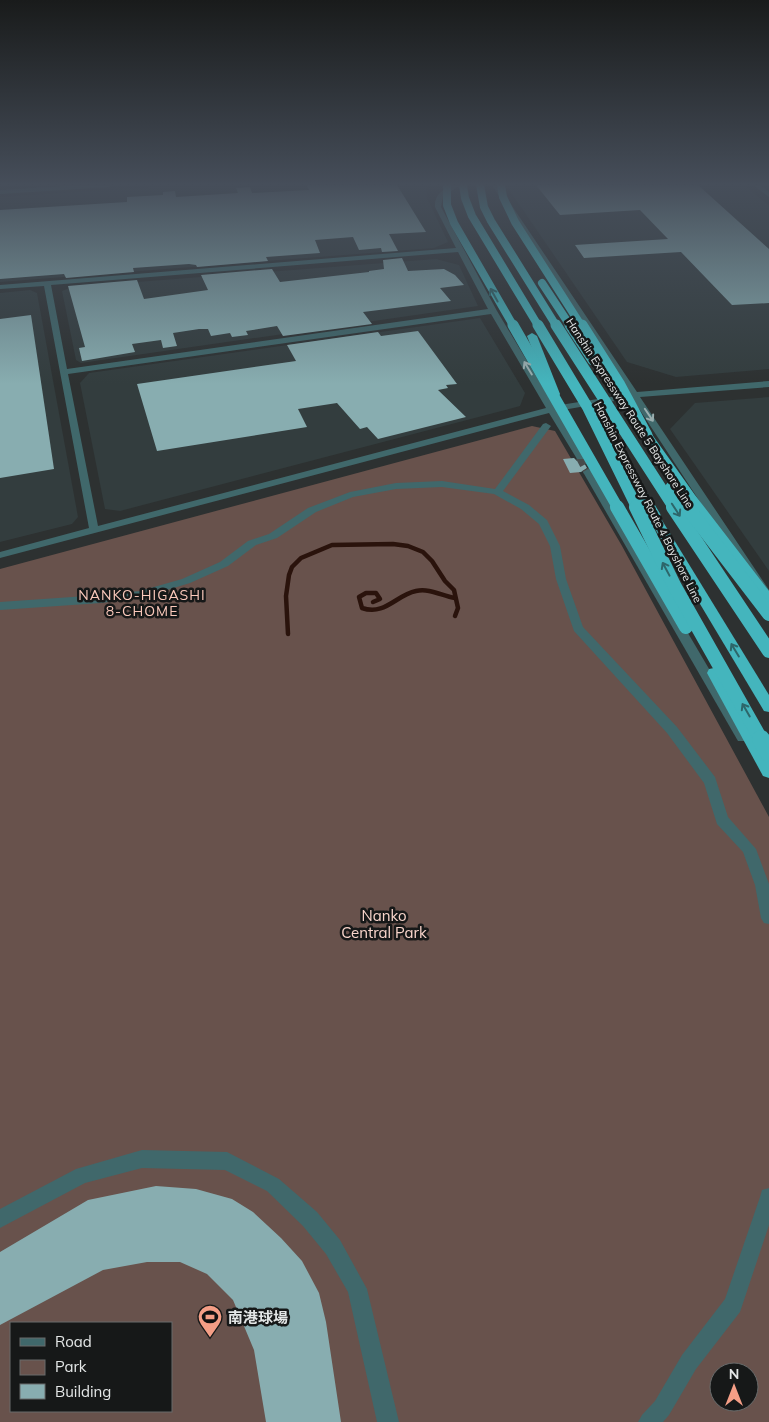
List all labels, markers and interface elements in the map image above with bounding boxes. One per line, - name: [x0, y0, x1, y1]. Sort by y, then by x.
- one-way arrow: [489, 288, 499, 303]
- street label: Hanshin Expressway Route 5 Bayshore Line: [563, 315, 697, 511]
- one-way arrow: [523, 361, 533, 375]
- street label: Hanshin Expressway Route 4 Bayshore Line: [591, 399, 705, 605]
- one-way arrow: [644, 407, 654, 421]
- one-way arrow: [671, 503, 681, 517]
- one-way arrow: [661, 562, 670, 577]
- district label: NANKO-HIGASHI 8-CHOME: [78, 586, 206, 620]
- one-way arrow: [729, 644, 739, 658]
- one-way arrow: [741, 704, 751, 718]
- park label: Nanko Central Park: [341, 906, 427, 942]
- sports icon: 南港球場: [197, 1304, 223, 1338]
- place label: 南港球場: [228, 1308, 288, 1327]
- legend: [10, 1322, 172, 1412]
- text: Road: [55, 1332, 92, 1351]
- text: Park: [55, 1357, 87, 1376]
- north arrow: [709, 1362, 759, 1412]
- text: N: [729, 1365, 739, 1383]
- text: Building: [55, 1382, 111, 1401]

